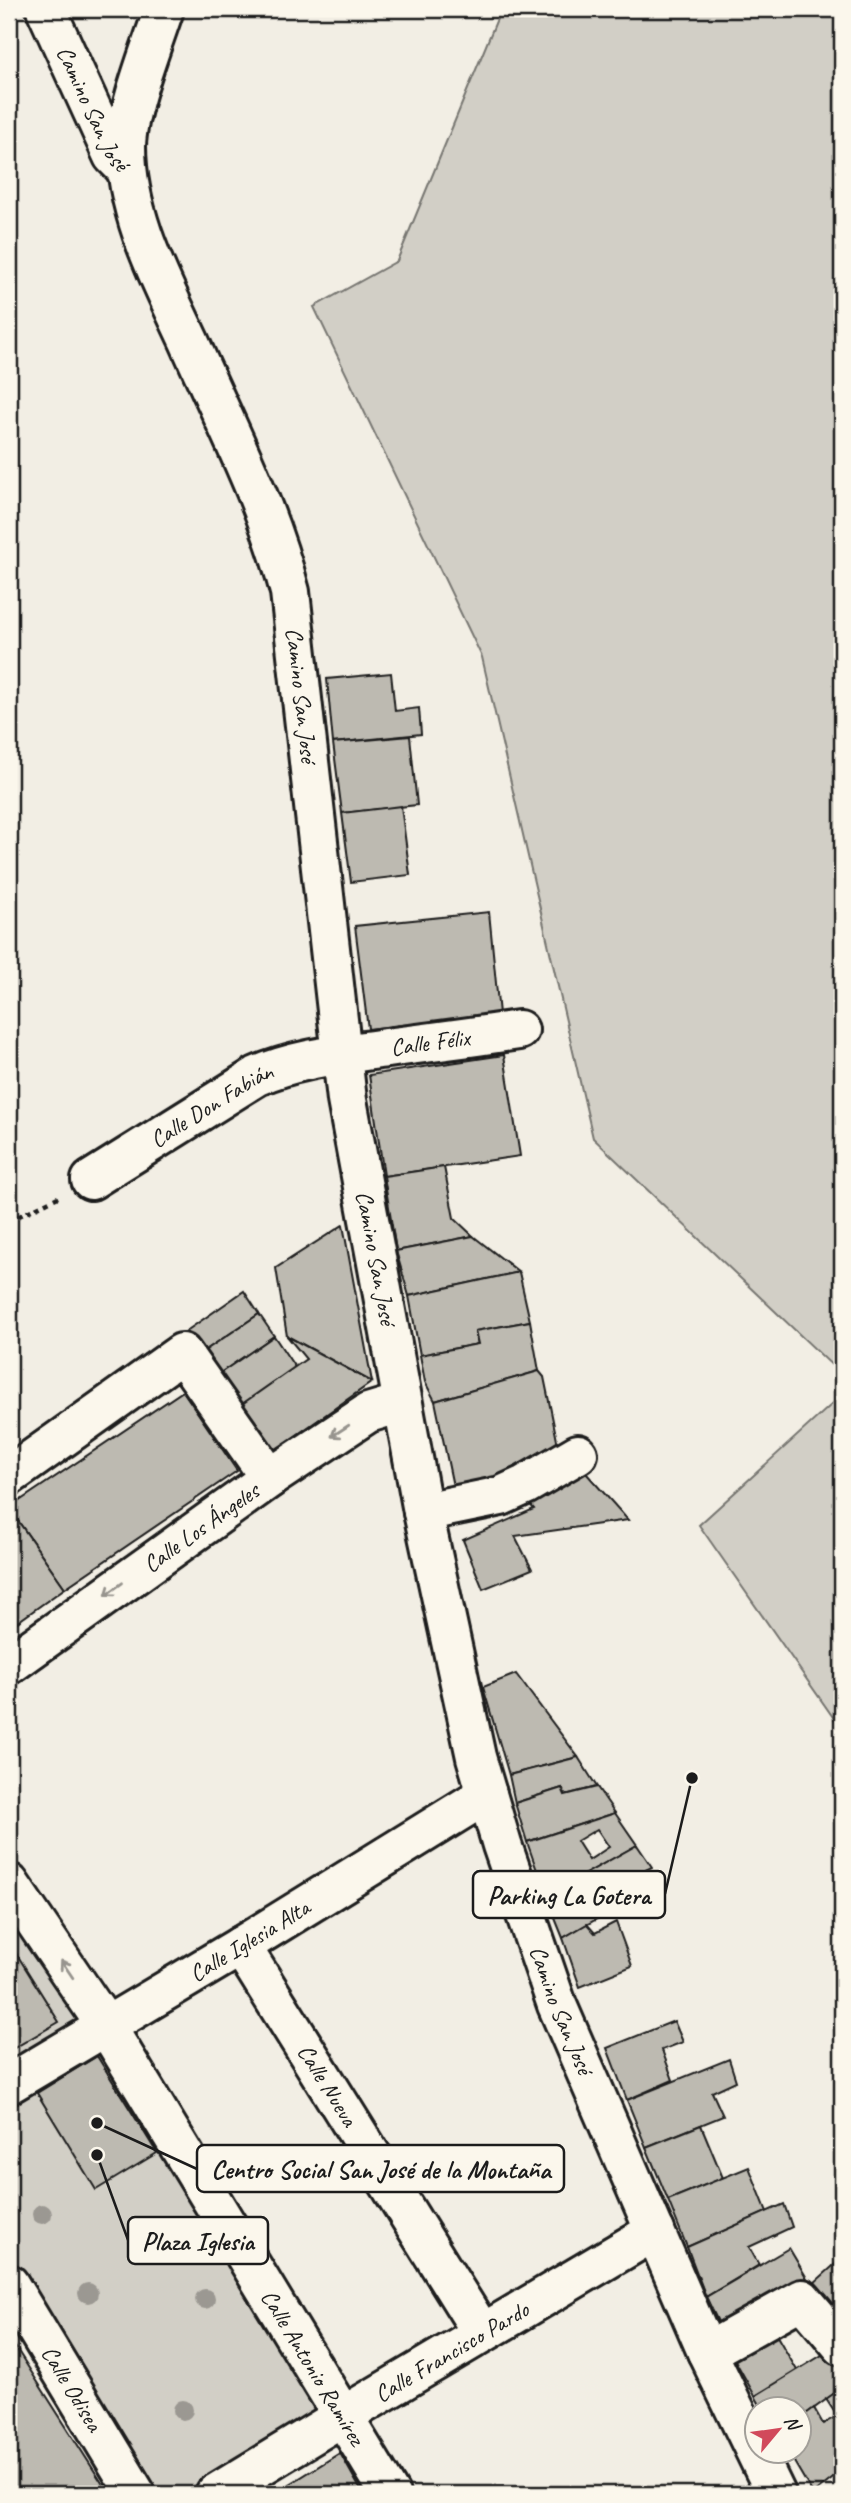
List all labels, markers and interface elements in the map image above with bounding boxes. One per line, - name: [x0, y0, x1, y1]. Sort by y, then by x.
- street label: Camino San José: [50, 41, 138, 181]
- street label: Camino San José: [279, 626, 324, 768]
- street label: Calle Félix: [389, 1022, 473, 1062]
- street label: Calle Don Fabián: [144, 1056, 278, 1154]
- street label: Camino San José: [349, 1189, 404, 1331]
- one-way arrow: [331, 1424, 351, 1438]
- street label: Calle Los Ángeles: [137, 1474, 267, 1579]
- one-way arrow: [105, 1582, 124, 1597]
- callout: Parking La Gotera: [473, 1871, 665, 1918]
- text: Parking La Gotera: [488, 1879, 653, 1912]
- street label: Calle Iglesia Alta: [184, 1891, 317, 1988]
- street label: Camino San José: [523, 1942, 602, 2082]
- one-way arrow: [60, 1960, 74, 1979]
- street label: Calle Nueva: [291, 2038, 365, 2133]
- callout: Centro Social San José de la Montaña: [197, 2145, 564, 2192]
- text: Centro Social San José de la Montaña: [211, 2153, 553, 2186]
- callout: Plaza Iglesia: [128, 2217, 268, 2264]
- text: Plaza Iglesia: [142, 2225, 256, 2258]
- street label: Calle Antonio Ramírez: [254, 2284, 373, 2453]
- street label: Calle Francisco Pardo: [369, 2294, 535, 2409]
- street label: Calle Odisea: [35, 2340, 110, 2438]
- north arrow: [742, 2394, 812, 2464]
- text: N: [779, 2411, 807, 2436]

